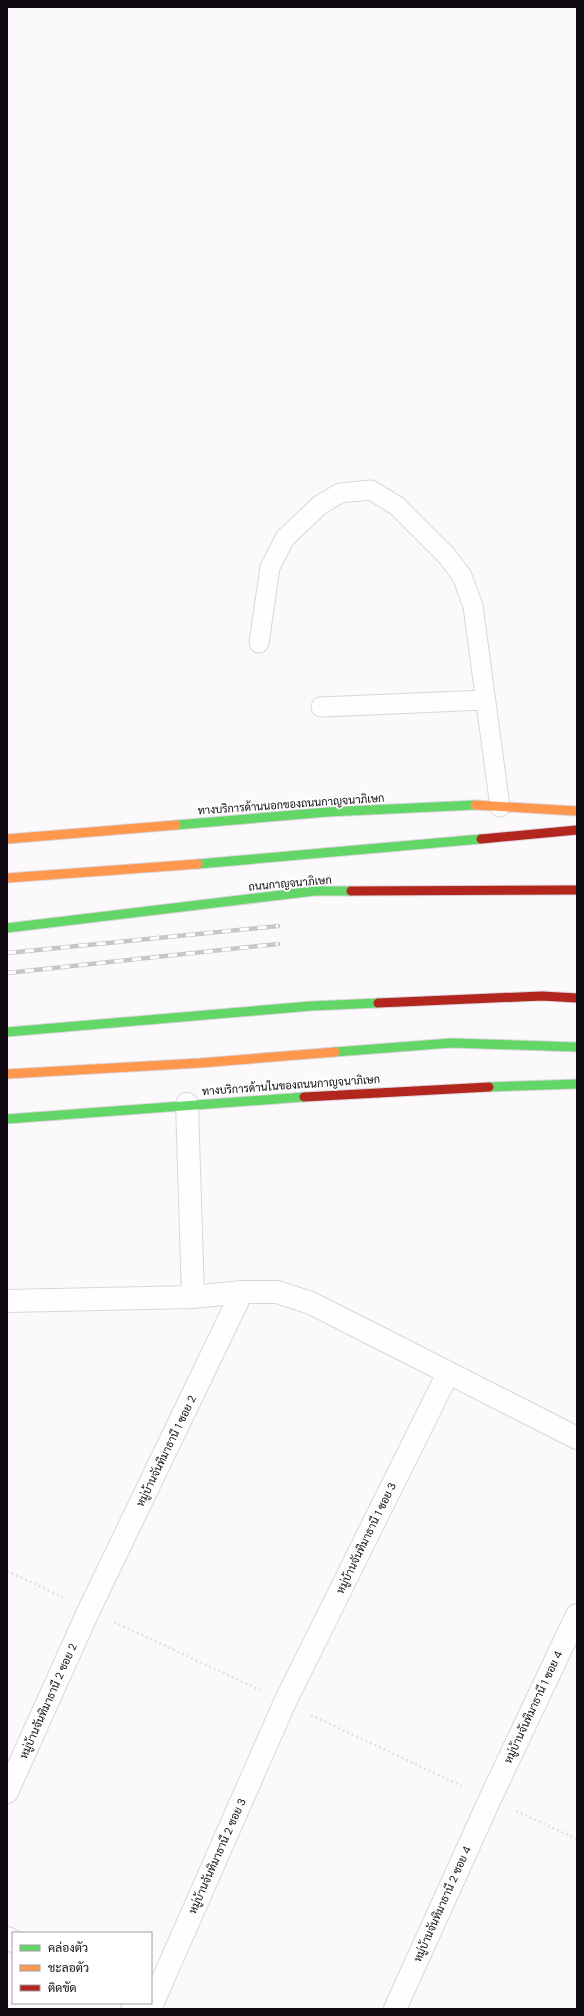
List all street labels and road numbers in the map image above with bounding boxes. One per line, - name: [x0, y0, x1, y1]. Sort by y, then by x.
- street label: ทางบริการด้านนอกของถนนกาญจนาภิเษก: [197, 790, 385, 818]
- street label: ถนนกาญจนาภิเษก: [248, 872, 332, 894]
- street label: ทางบริการด้านในของถนนกาญจนาภิเษก: [201, 1071, 381, 1098]
- street label: หมู่บ้านจันทิมาธานี 1 ซอย 2: [132, 1393, 200, 1509]
- street label: หมู่บ้านจันทิมาธานี 1 ซอย 3: [332, 1480, 400, 1596]
- street label: หมู่บ้านจันทิมาธานี 2 ซอย 2: [15, 1641, 81, 1761]
- street label: หมู่บ้านจันทิมาธานี 1 ซอย 4: [500, 1648, 566, 1766]
- street label: หมู่บ้านจันทิมาธานี 2 ซอย 3: [184, 1796, 250, 1916]
- street label: หมู่บ้านจันทิมาธานี 2 ซอย 4: [409, 1843, 475, 1964]

